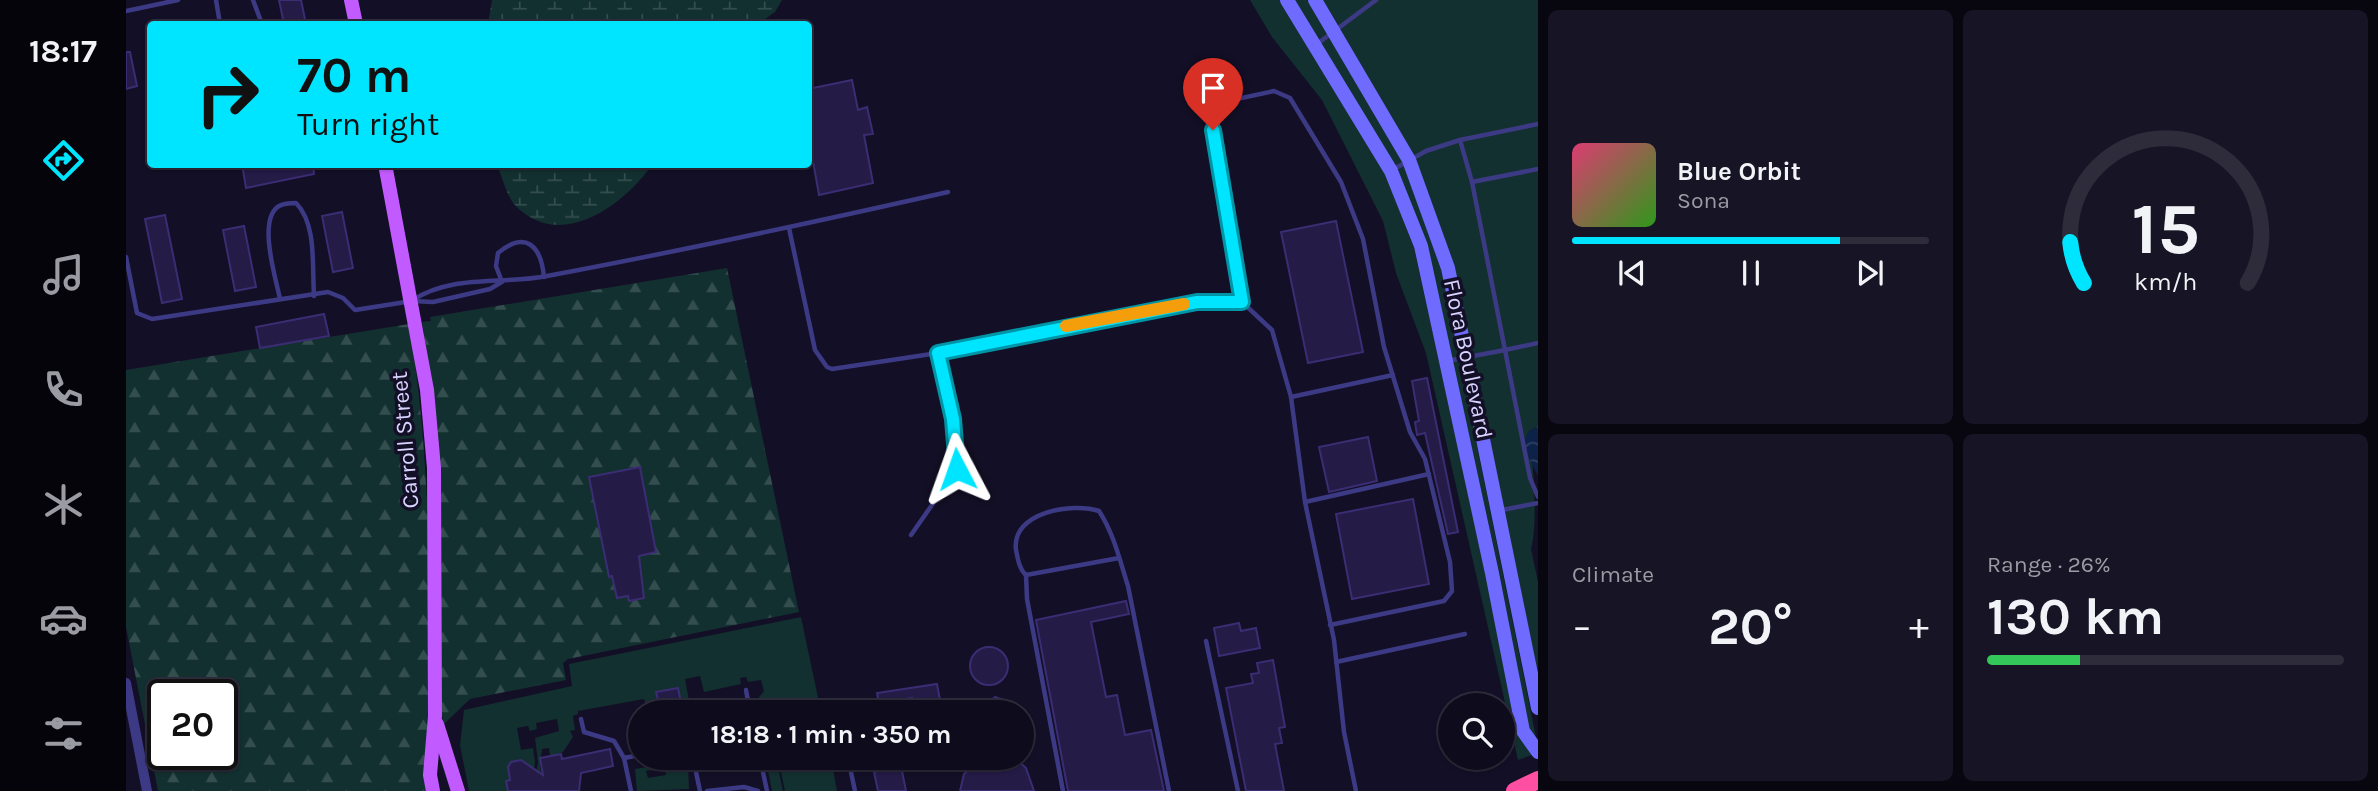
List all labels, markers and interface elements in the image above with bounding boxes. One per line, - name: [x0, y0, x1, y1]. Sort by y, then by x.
- text: 18:17: [29, 33, 97, 70]
- text: 70 m: [297, 47, 411, 104]
- icon: right: [182, 49, 273, 140]
- pin: [1183, 58, 1243, 130]
- icon: arrive: [1194, 69, 1232, 107]
- text: Turn right: [297, 106, 439, 143]
- icon: directions: [39, 136, 88, 185]
- text: Blue Orbit: [1677, 156, 1801, 187]
- text: Sona: [1677, 187, 1730, 214]
- text: 15: [2131, 187, 2200, 272]
- icon: music: [39, 250, 88, 299]
- icon: previous: [1613, 254, 1651, 292]
- icon: pause: [1732, 254, 1770, 292]
- icon: next: [1851, 254, 1889, 292]
- text: km/h: [2134, 267, 2197, 296]
- street label: Flora Boulevard: [1438, 277, 1498, 441]
- icon: phone: [39, 365, 88, 414]
- street label: Carroll Street: [386, 370, 424, 510]
- position arrow: [920, 432, 994, 506]
- icon: climate: [39, 480, 88, 529]
- text: Range · 26%: [1987, 551, 2111, 578]
- text: Climate: [1572, 561, 1654, 588]
- text: 130 km: [1987, 586, 2164, 647]
- icon: car: [39, 594, 88, 643]
- text: 20°: [1708, 596, 1793, 657]
- text: −: [1572, 604, 1592, 649]
- text: +: [1909, 604, 1929, 649]
- speed limit sign: 20: [147, 679, 238, 770]
- map controls: [1438, 693, 1515, 770]
- button: search: [1438, 693, 1515, 770]
- icon: filters: [39, 709, 88, 758]
- text: 18:18 · 1 min · 350 m: [711, 719, 951, 750]

